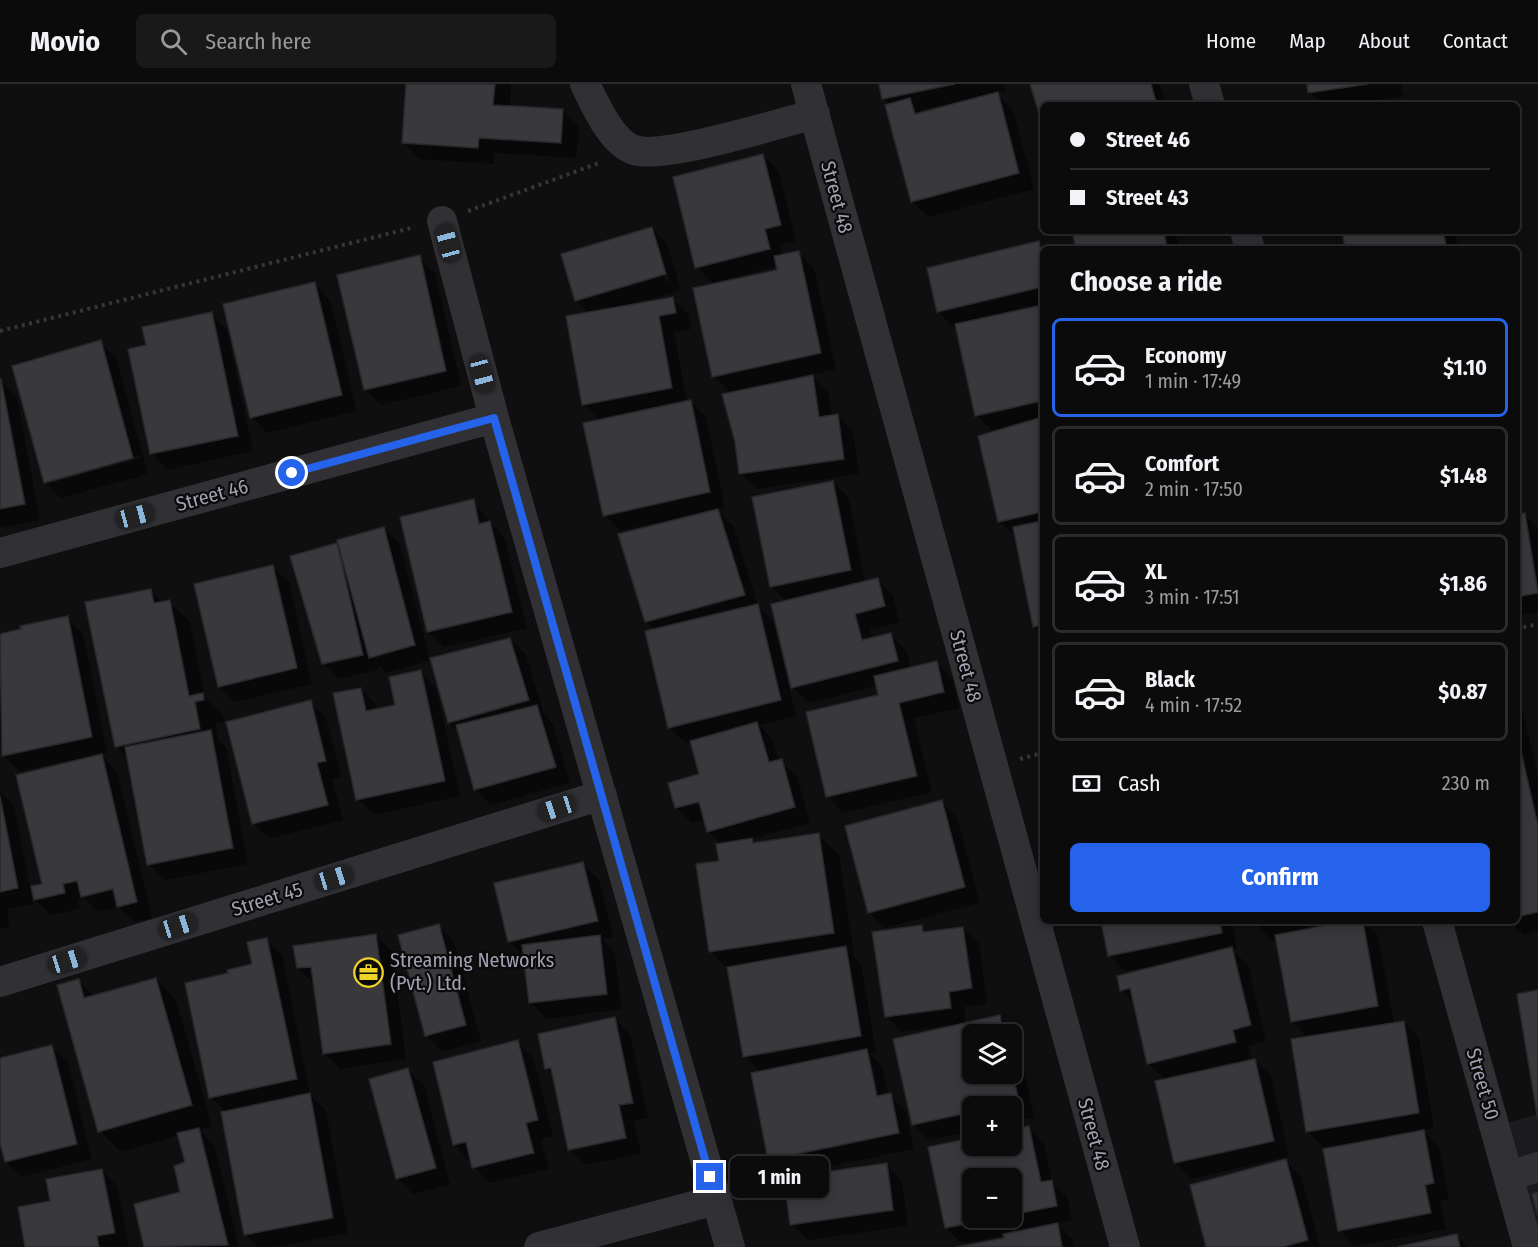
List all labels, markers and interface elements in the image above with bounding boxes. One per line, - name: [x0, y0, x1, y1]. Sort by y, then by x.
- search box: [136, 14, 556, 68]
- text: Movio: [30, 25, 100, 58]
- icon: search: [157, 25, 190, 58]
- text: Search here: [205, 28, 311, 55]
- text: Home: [1206, 28, 1256, 54]
- text: Map: [1289, 28, 1326, 54]
- text: About: [1359, 28, 1410, 54]
- text: Contact: [1443, 28, 1508, 54]
- text: Street 46: [1106, 126, 1190, 153]
- street label: Street 48: [816, 158, 858, 236]
- text: Street 43: [1106, 184, 1189, 211]
- car: [435, 223, 461, 263]
- text: Choose a ride: [1070, 266, 1222, 298]
- icon: car: [1073, 341, 1127, 395]
- text: Economy: [1145, 342, 1226, 369]
- car: [469, 354, 495, 394]
- text: $1.10: [1443, 354, 1487, 381]
- text: 1 min · 17:49: [1145, 369, 1241, 393]
- icon: car: [1073, 449, 1127, 503]
- text: Comfort: [1145, 450, 1219, 477]
- route start: [278, 459, 305, 486]
- text: $1.48: [1440, 462, 1487, 489]
- street label: Street 46: [173, 474, 251, 516]
- text: 2 min · 17:50: [1145, 477, 1243, 501]
- car: [115, 503, 155, 529]
- icon: car: [1073, 557, 1127, 611]
- text: XL: [1145, 558, 1167, 585]
- text: $1.86: [1439, 570, 1487, 597]
- text: 3 min · 17:51: [1145, 585, 1240, 609]
- street label: Street 48: [945, 627, 987, 705]
- icon: car: [1073, 665, 1127, 719]
- text: Black: [1145, 666, 1195, 693]
- text: $0.87: [1438, 678, 1487, 705]
- text: 4 min · 17:52: [1145, 693, 1242, 717]
- icon: cash: [1070, 767, 1103, 800]
- text: Cash: [1118, 770, 1161, 797]
- text: 230 m: [1442, 771, 1490, 795]
- car: [537, 794, 577, 822]
- button: Confirm: [1070, 843, 1490, 912]
- car: [314, 864, 354, 892]
- street label: Street 45: [229, 877, 305, 921]
- car: [158, 912, 198, 940]
- car: [47, 947, 87, 975]
- place label: Streaming Networks (Pvt.) Ltd.: [390, 948, 554, 995]
- office icon: Streaming Networks (Pvt.) Ltd.: [353, 956, 385, 988]
- map controls: [962, 1024, 1022, 1228]
- button: layers: [962, 1024, 1022, 1084]
- street label: Street 50: [1461, 1045, 1505, 1123]
- street label: Street 48: [1073, 1095, 1115, 1173]
- button: +: [962, 1096, 1022, 1156]
- callout: 1 min: [731, 1156, 830, 1198]
- route end: [696, 1163, 723, 1190]
- text: 1 min: [758, 1165, 801, 1189]
- button: −: [962, 1168, 1022, 1228]

